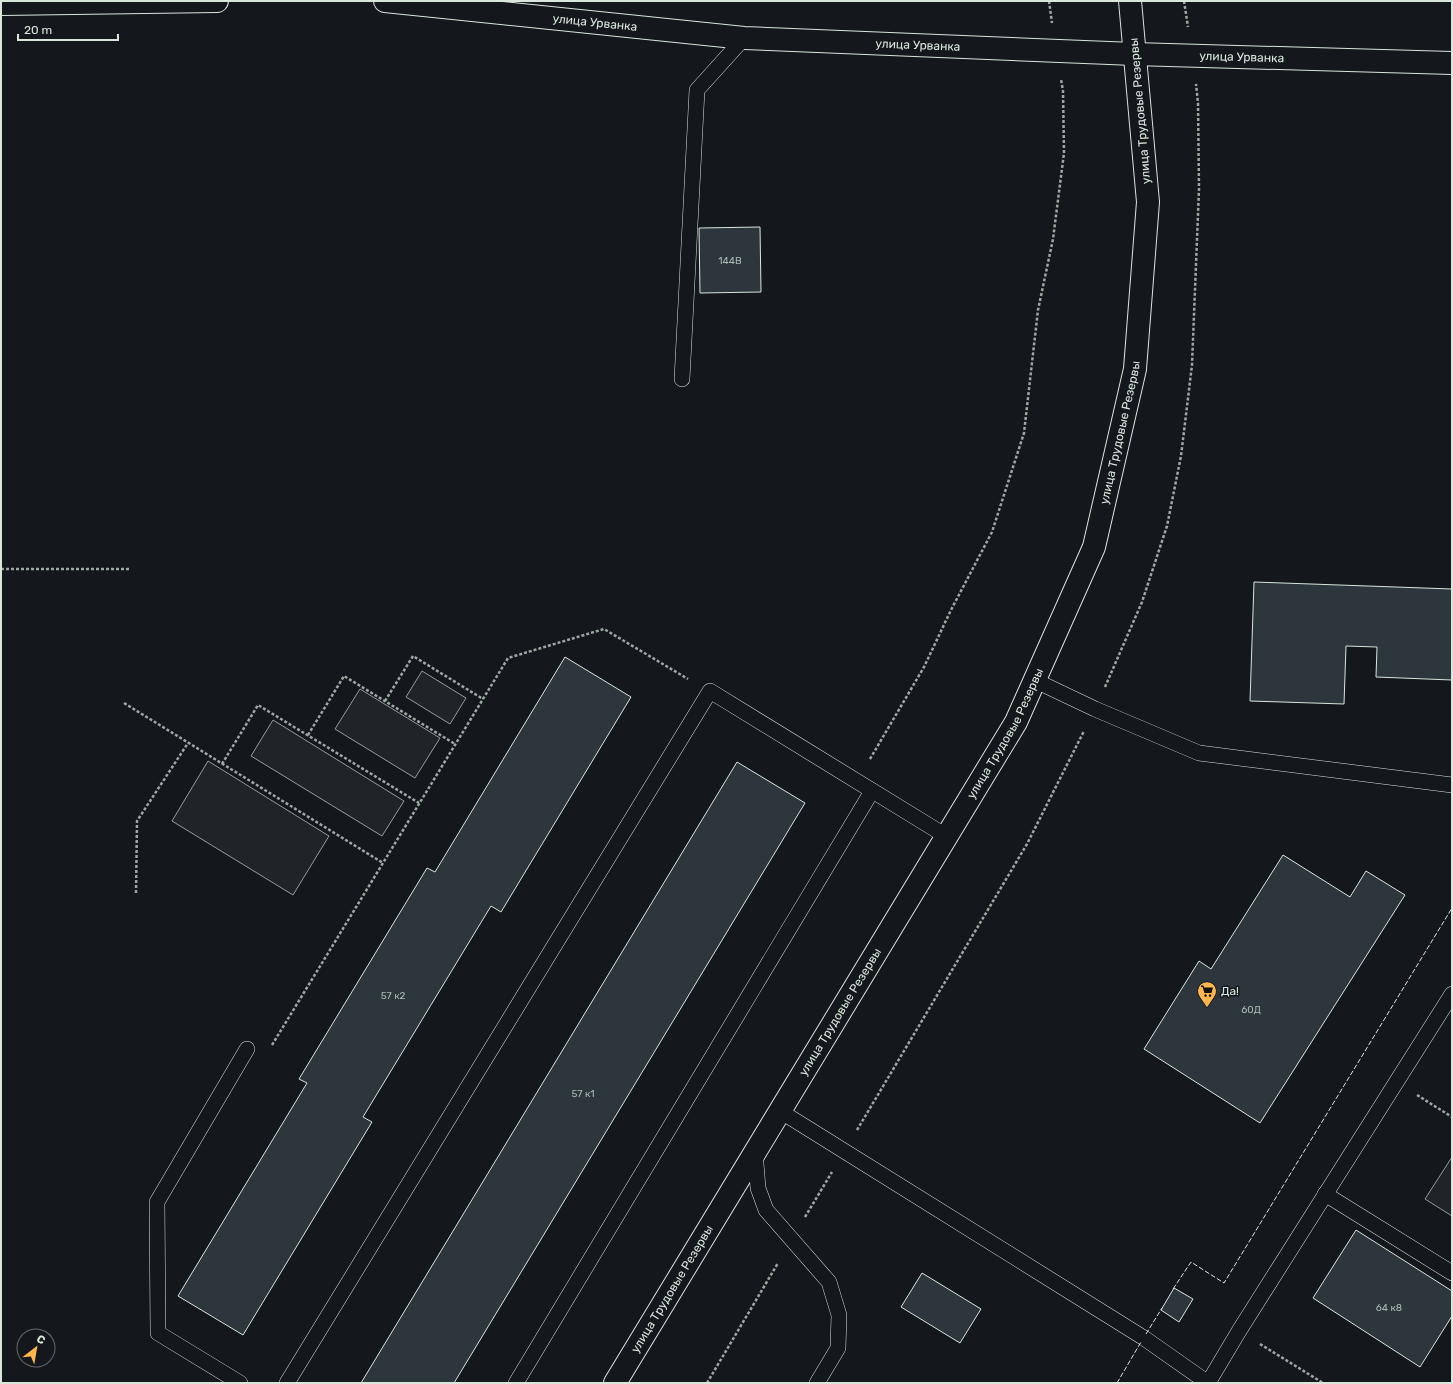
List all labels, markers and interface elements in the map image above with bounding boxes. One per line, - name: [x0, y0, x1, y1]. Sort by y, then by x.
- street label: улица Урванка: [552, 11, 638, 34]
- scale bar: [18, 16, 118, 42]
- text: 20 m: [24, 23, 52, 37]
- street label: улица Урванка: [875, 36, 961, 54]
- street label: улица Трудовые Резервы: [1127, 37, 1153, 185]
- street label: улица Урванка: [1199, 49, 1284, 65]
- house number: 144В: [718, 255, 742, 267]
- street label: улица Трудовые Резервы: [1097, 361, 1143, 506]
- street label: улица Трудовые Резервы: [964, 666, 1046, 801]
- street label: улица Трудовые Резервы: [796, 946, 884, 1078]
- supermarket icon: Да!: [1196, 980, 1218, 1008]
- place label: Да!: [1221, 984, 1239, 998]
- house number: 57 к2: [381, 990, 406, 1002]
- house number: 60Д: [1241, 1004, 1261, 1016]
- house number: 57 к1: [571, 1088, 595, 1100]
- street label: улица Трудовые Резервы: [628, 1223, 716, 1355]
- house number: 64 к8: [1376, 1302, 1402, 1314]
- north arrow: [16, 1328, 56, 1368]
- text: С: [34, 1332, 48, 1348]

